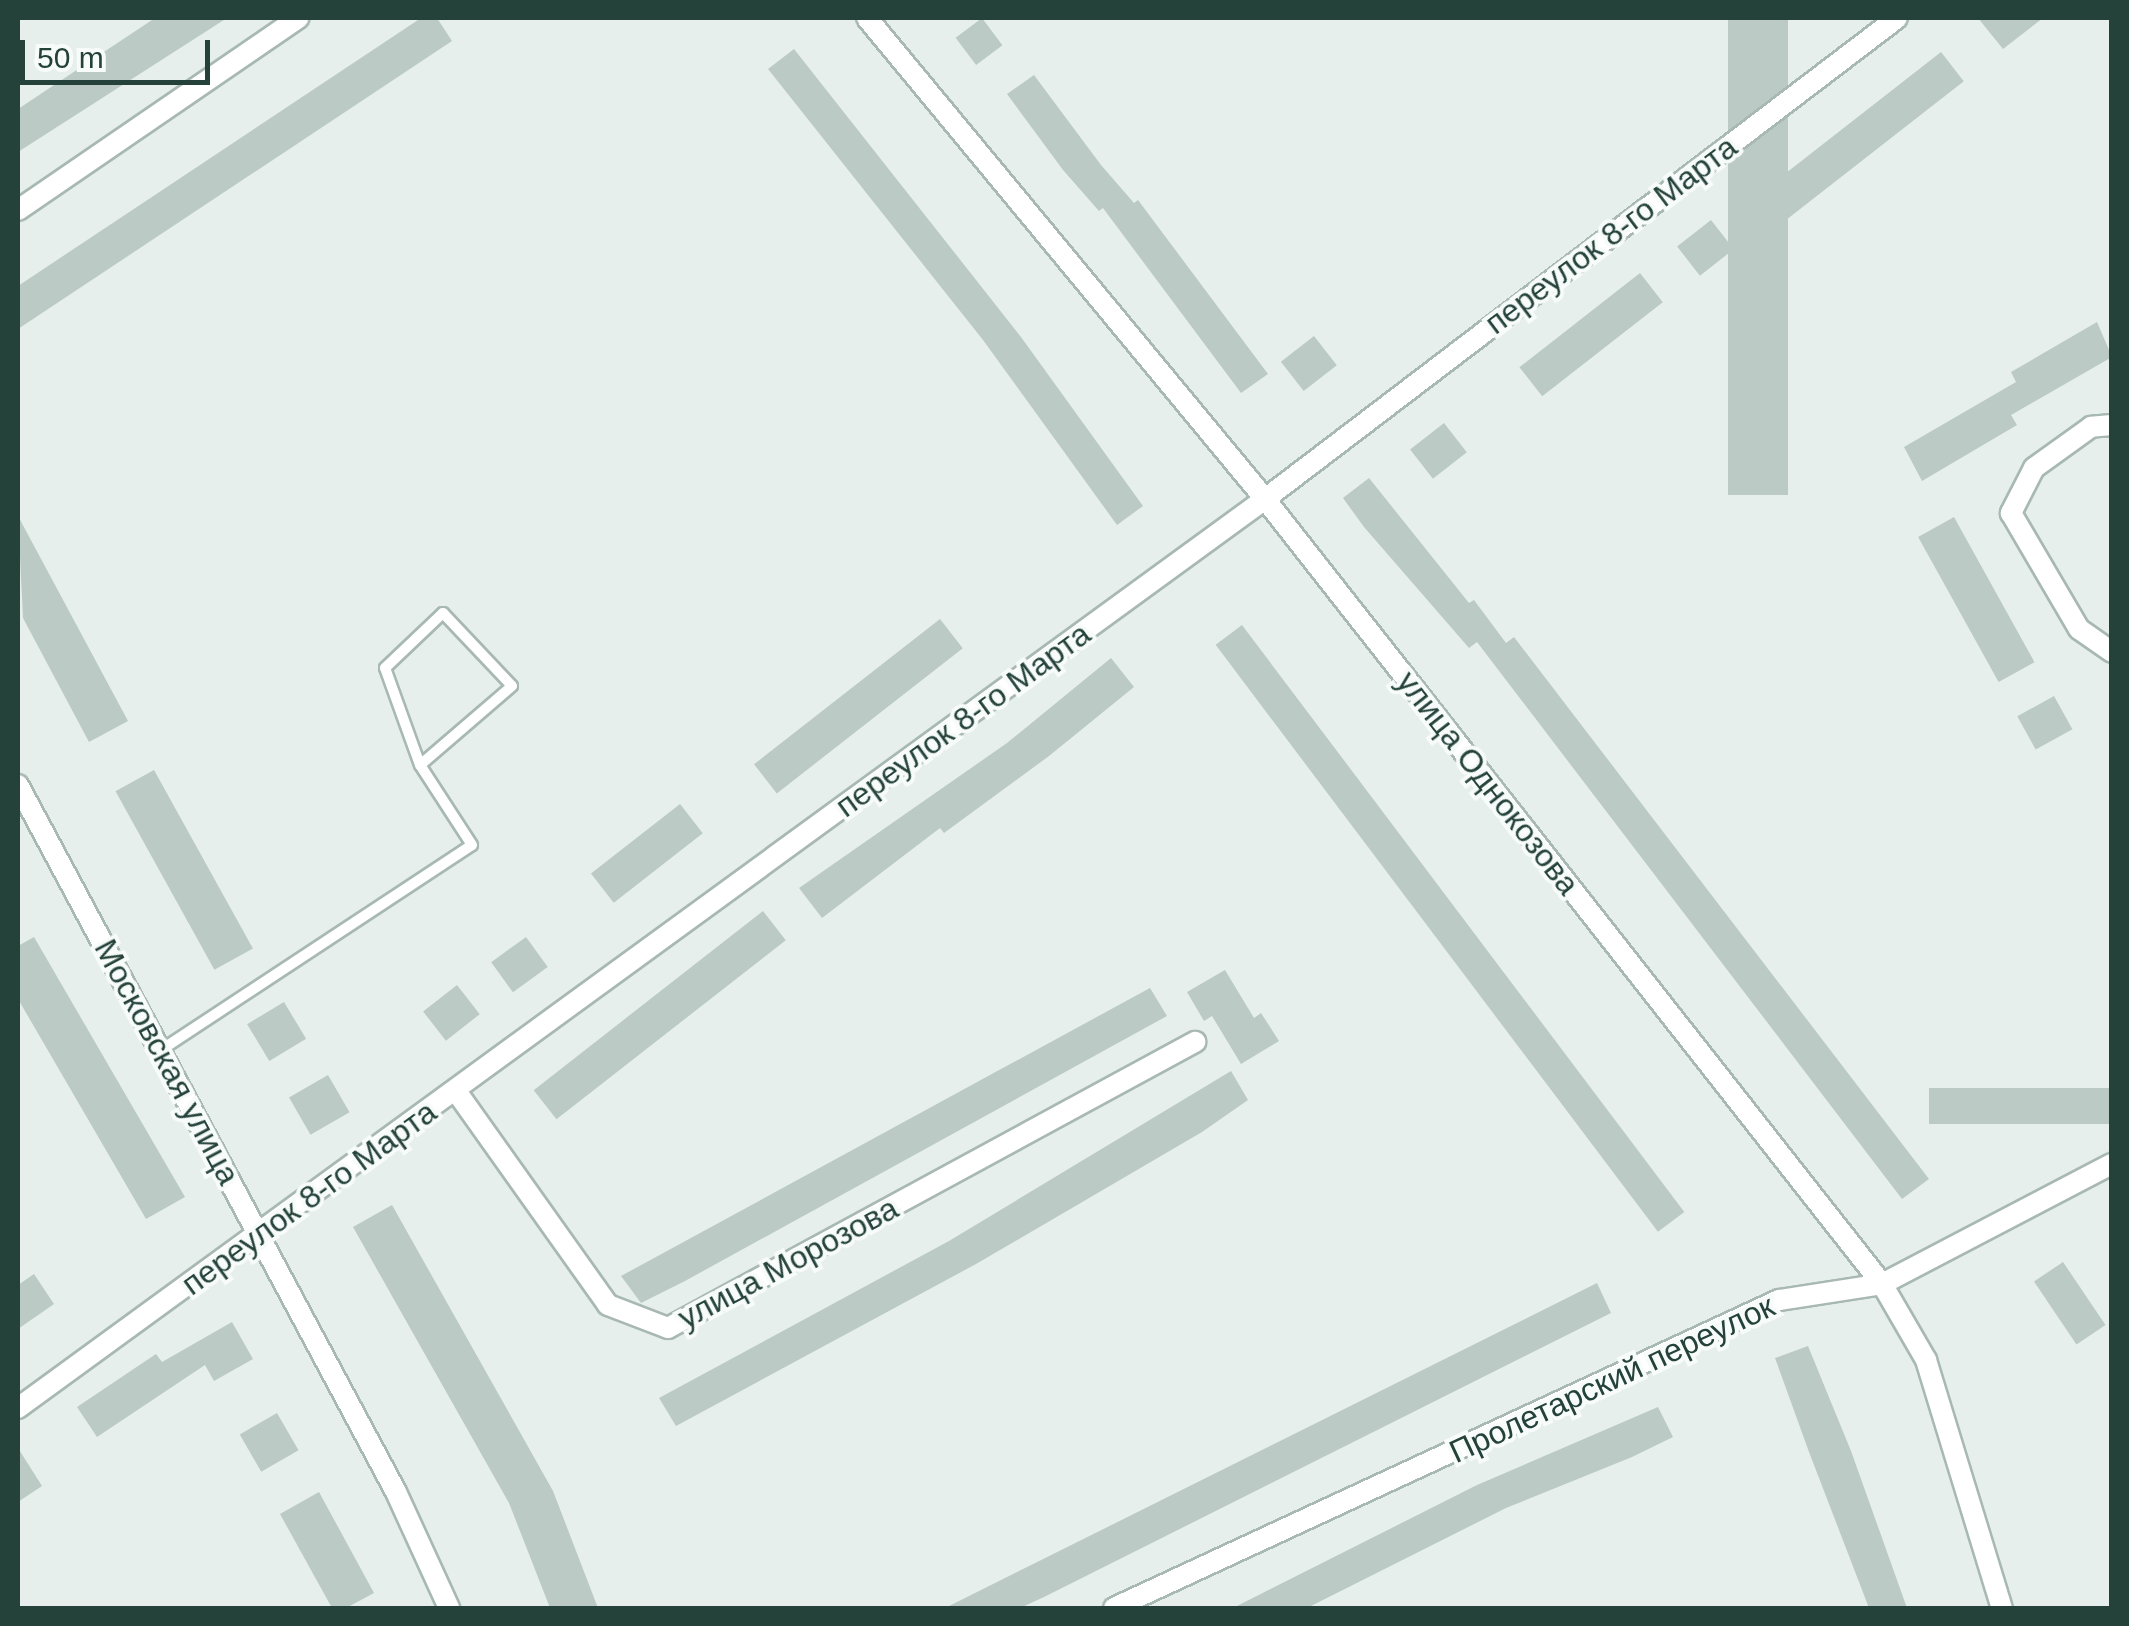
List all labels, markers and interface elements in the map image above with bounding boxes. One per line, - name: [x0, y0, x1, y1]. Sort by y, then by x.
- scale bar: [25, 20, 215, 82]
- text: 50 m: [37, 41, 104, 74]
- street label: переулок 8-го Марта: [1477, 128, 1745, 342]
- street label: переулок 8-го Марта: [828, 615, 1098, 825]
- street label: улица Однокозова: [1389, 663, 1587, 903]
- street label: Московская улица: [86, 933, 248, 1191]
- street label: переулок 8-го Марта: [174, 1093, 444, 1303]
- street label: улица Морозова: [672, 1189, 904, 1337]
- street label: Пролетарский переулок: [1443, 1287, 1781, 1471]

